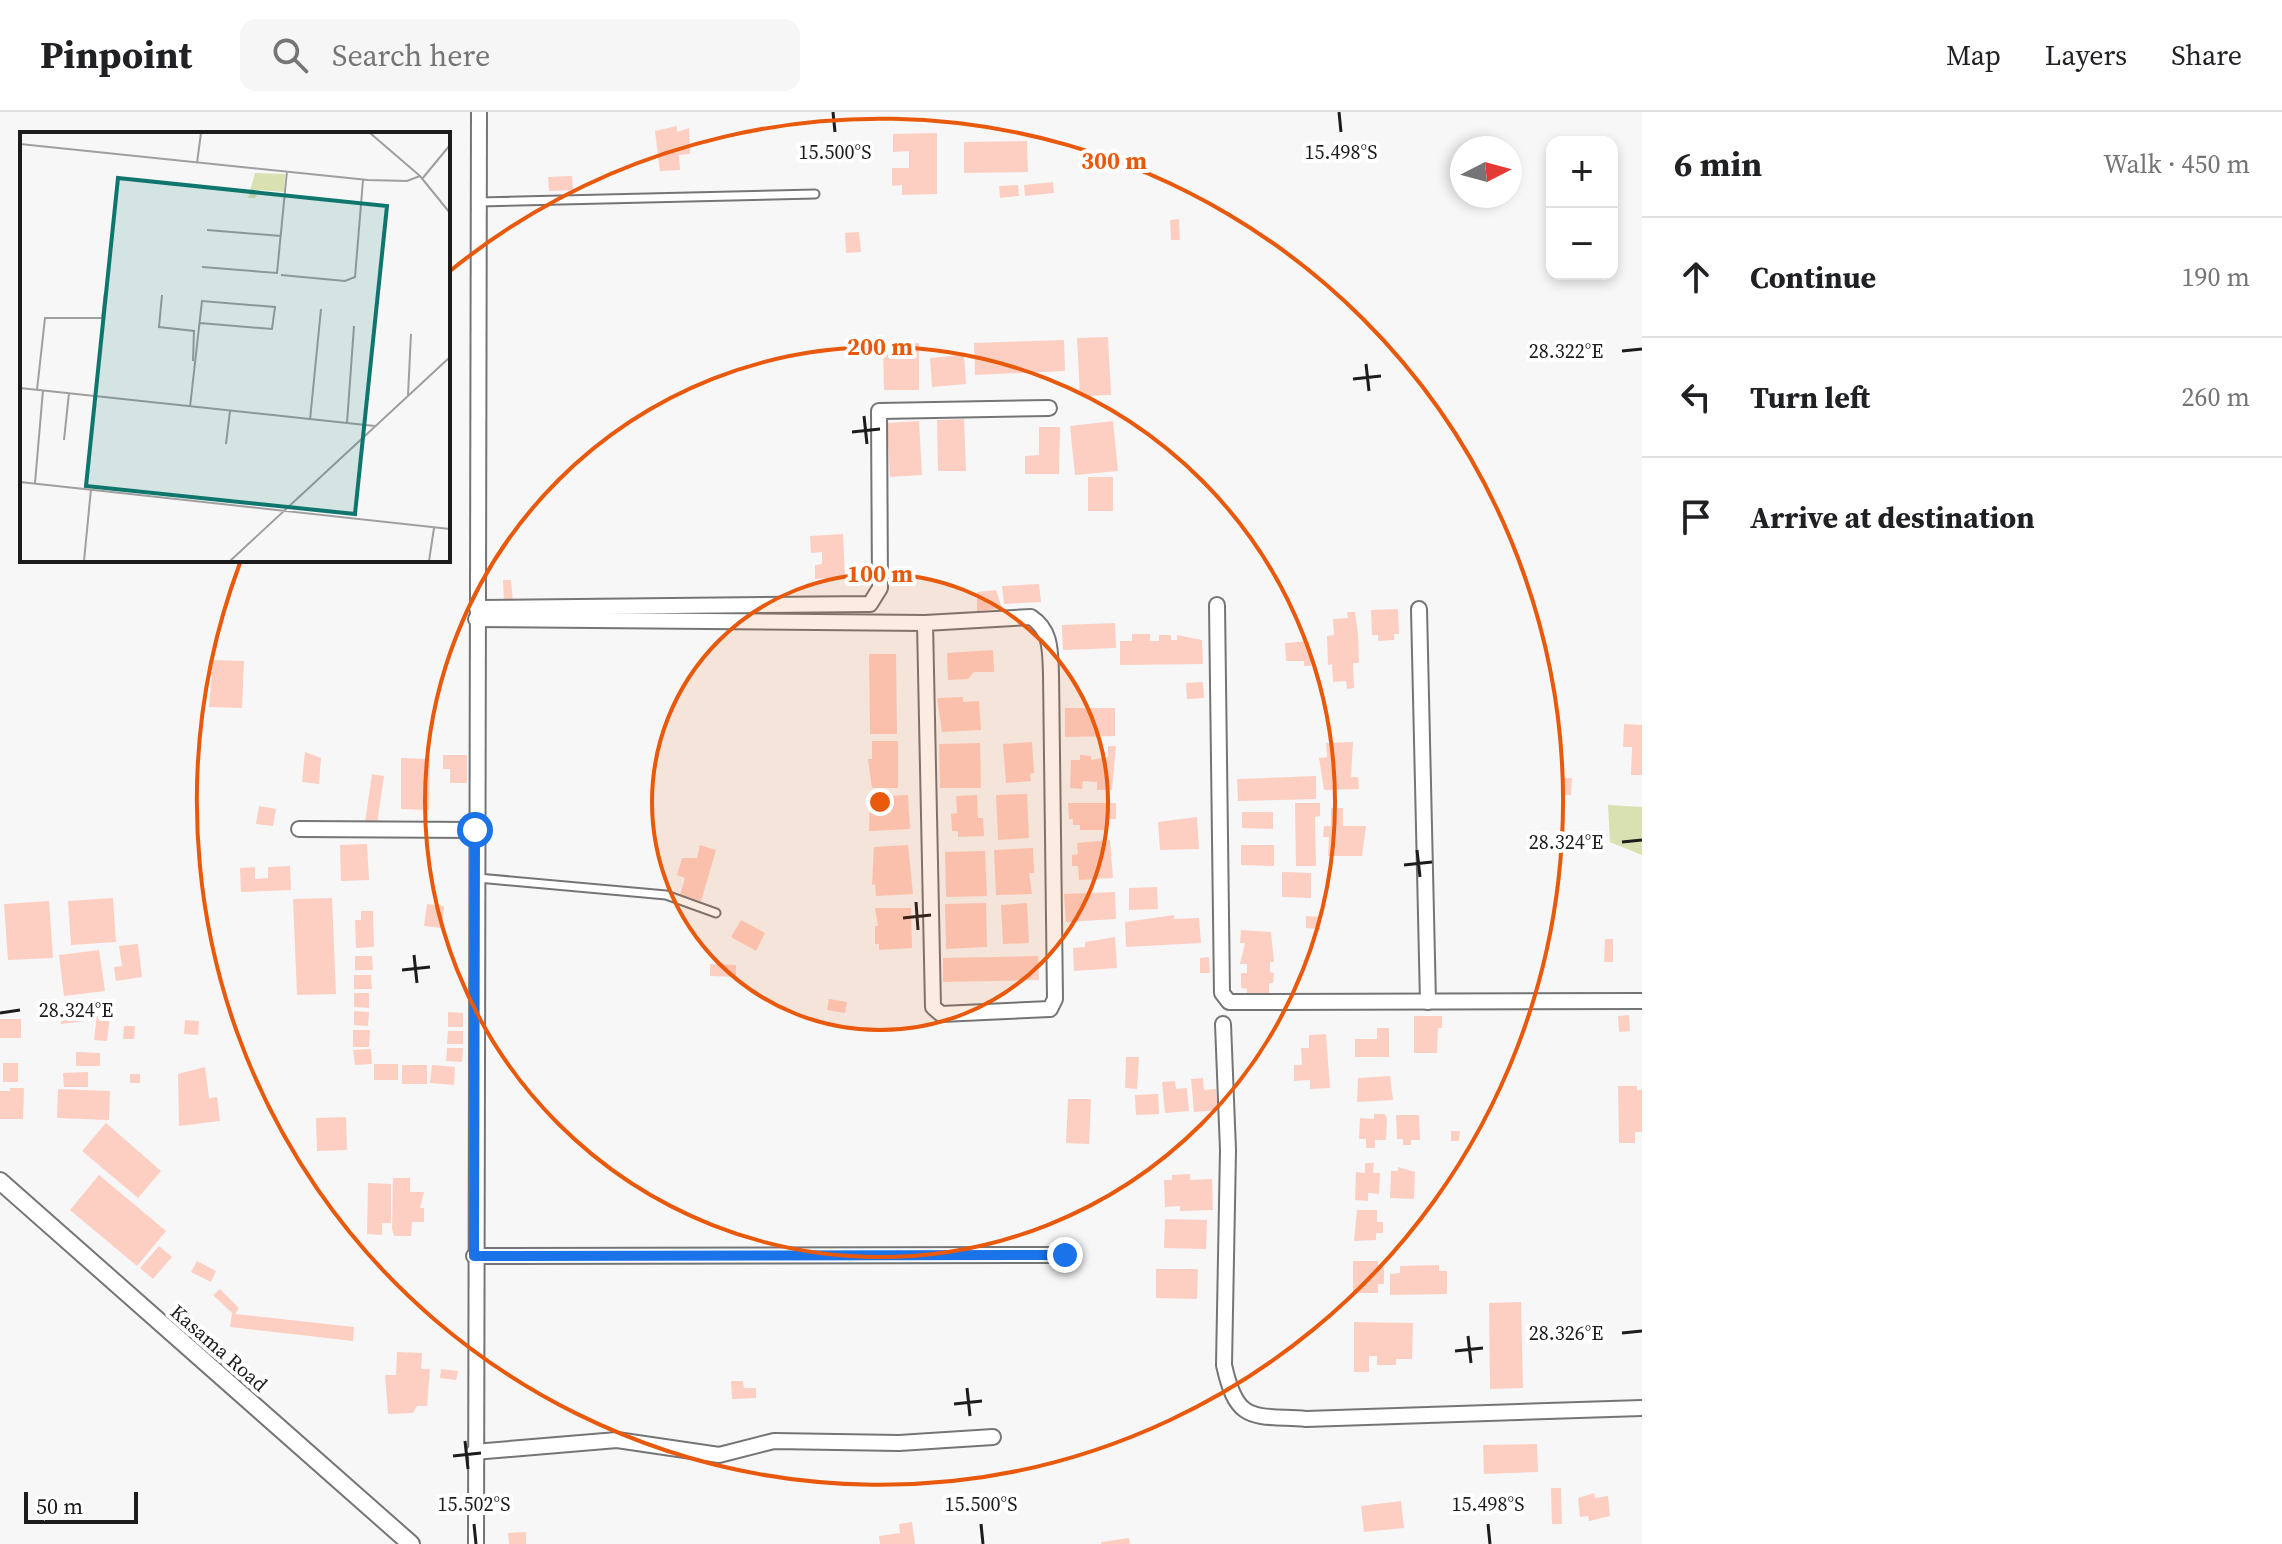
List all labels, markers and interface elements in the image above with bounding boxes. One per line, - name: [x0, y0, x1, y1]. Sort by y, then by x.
- search box: [240, 19, 800, 91]
- text: Pinpoint: [40, 29, 192, 81]
- icon: search: [268, 33, 312, 77]
- text: Search here: [332, 35, 490, 76]
- text: Map: [1946, 36, 2001, 74]
- text: Layers: [2045, 36, 2127, 74]
- text: Share: [2171, 36, 2242, 74]
- inset map: [20, 132, 450, 562]
- north arrow: [1450, 136, 1522, 208]
- map controls: [1546, 136, 1618, 280]
- button: +: [1546, 136, 1618, 208]
- text: 15.500°S: [799, 138, 871, 166]
- text: 15.498°S: [1305, 138, 1377, 166]
- text: 6 min: [1674, 141, 1762, 187]
- text: 300 m: [1081, 144, 1147, 177]
- text: Walk · 450 m: [2103, 146, 2250, 182]
- button: −: [1546, 208, 1618, 280]
- icon: ahead: [1674, 255, 1718, 299]
- text: Continue: [1750, 257, 1876, 298]
- text: 190 m: [2182, 259, 2250, 295]
- text: 200 m: [847, 330, 913, 363]
- text: 28.322°E: [1529, 337, 1603, 365]
- icon: left: [1674, 375, 1718, 419]
- text: Turn left: [1750, 377, 1870, 418]
- text: 260 m: [2182, 379, 2250, 415]
- icon: arrive: [1674, 495, 1718, 539]
- text: Arrive at destination: [1750, 497, 2035, 538]
- text: 100 m: [847, 557, 913, 590]
- centre of rings: [866, 788, 894, 816]
- route start: [457, 812, 493, 848]
- text: 28.324°E: [1529, 828, 1603, 856]
- text: 28.324°E: [39, 996, 113, 1024]
- route end: [1047, 1237, 1083, 1273]
- street label: Kasama Road: [164, 1298, 274, 1398]
- text: 28.326°E: [1529, 1319, 1603, 1347]
- scale bar: [24, 1488, 138, 1524]
- text: 15.502°S: [438, 1490, 510, 1518]
- text: 15.500°S: [945, 1490, 1017, 1518]
- text: 15.498°S: [1452, 1490, 1524, 1518]
- text: 50 m: [36, 1491, 83, 1521]

